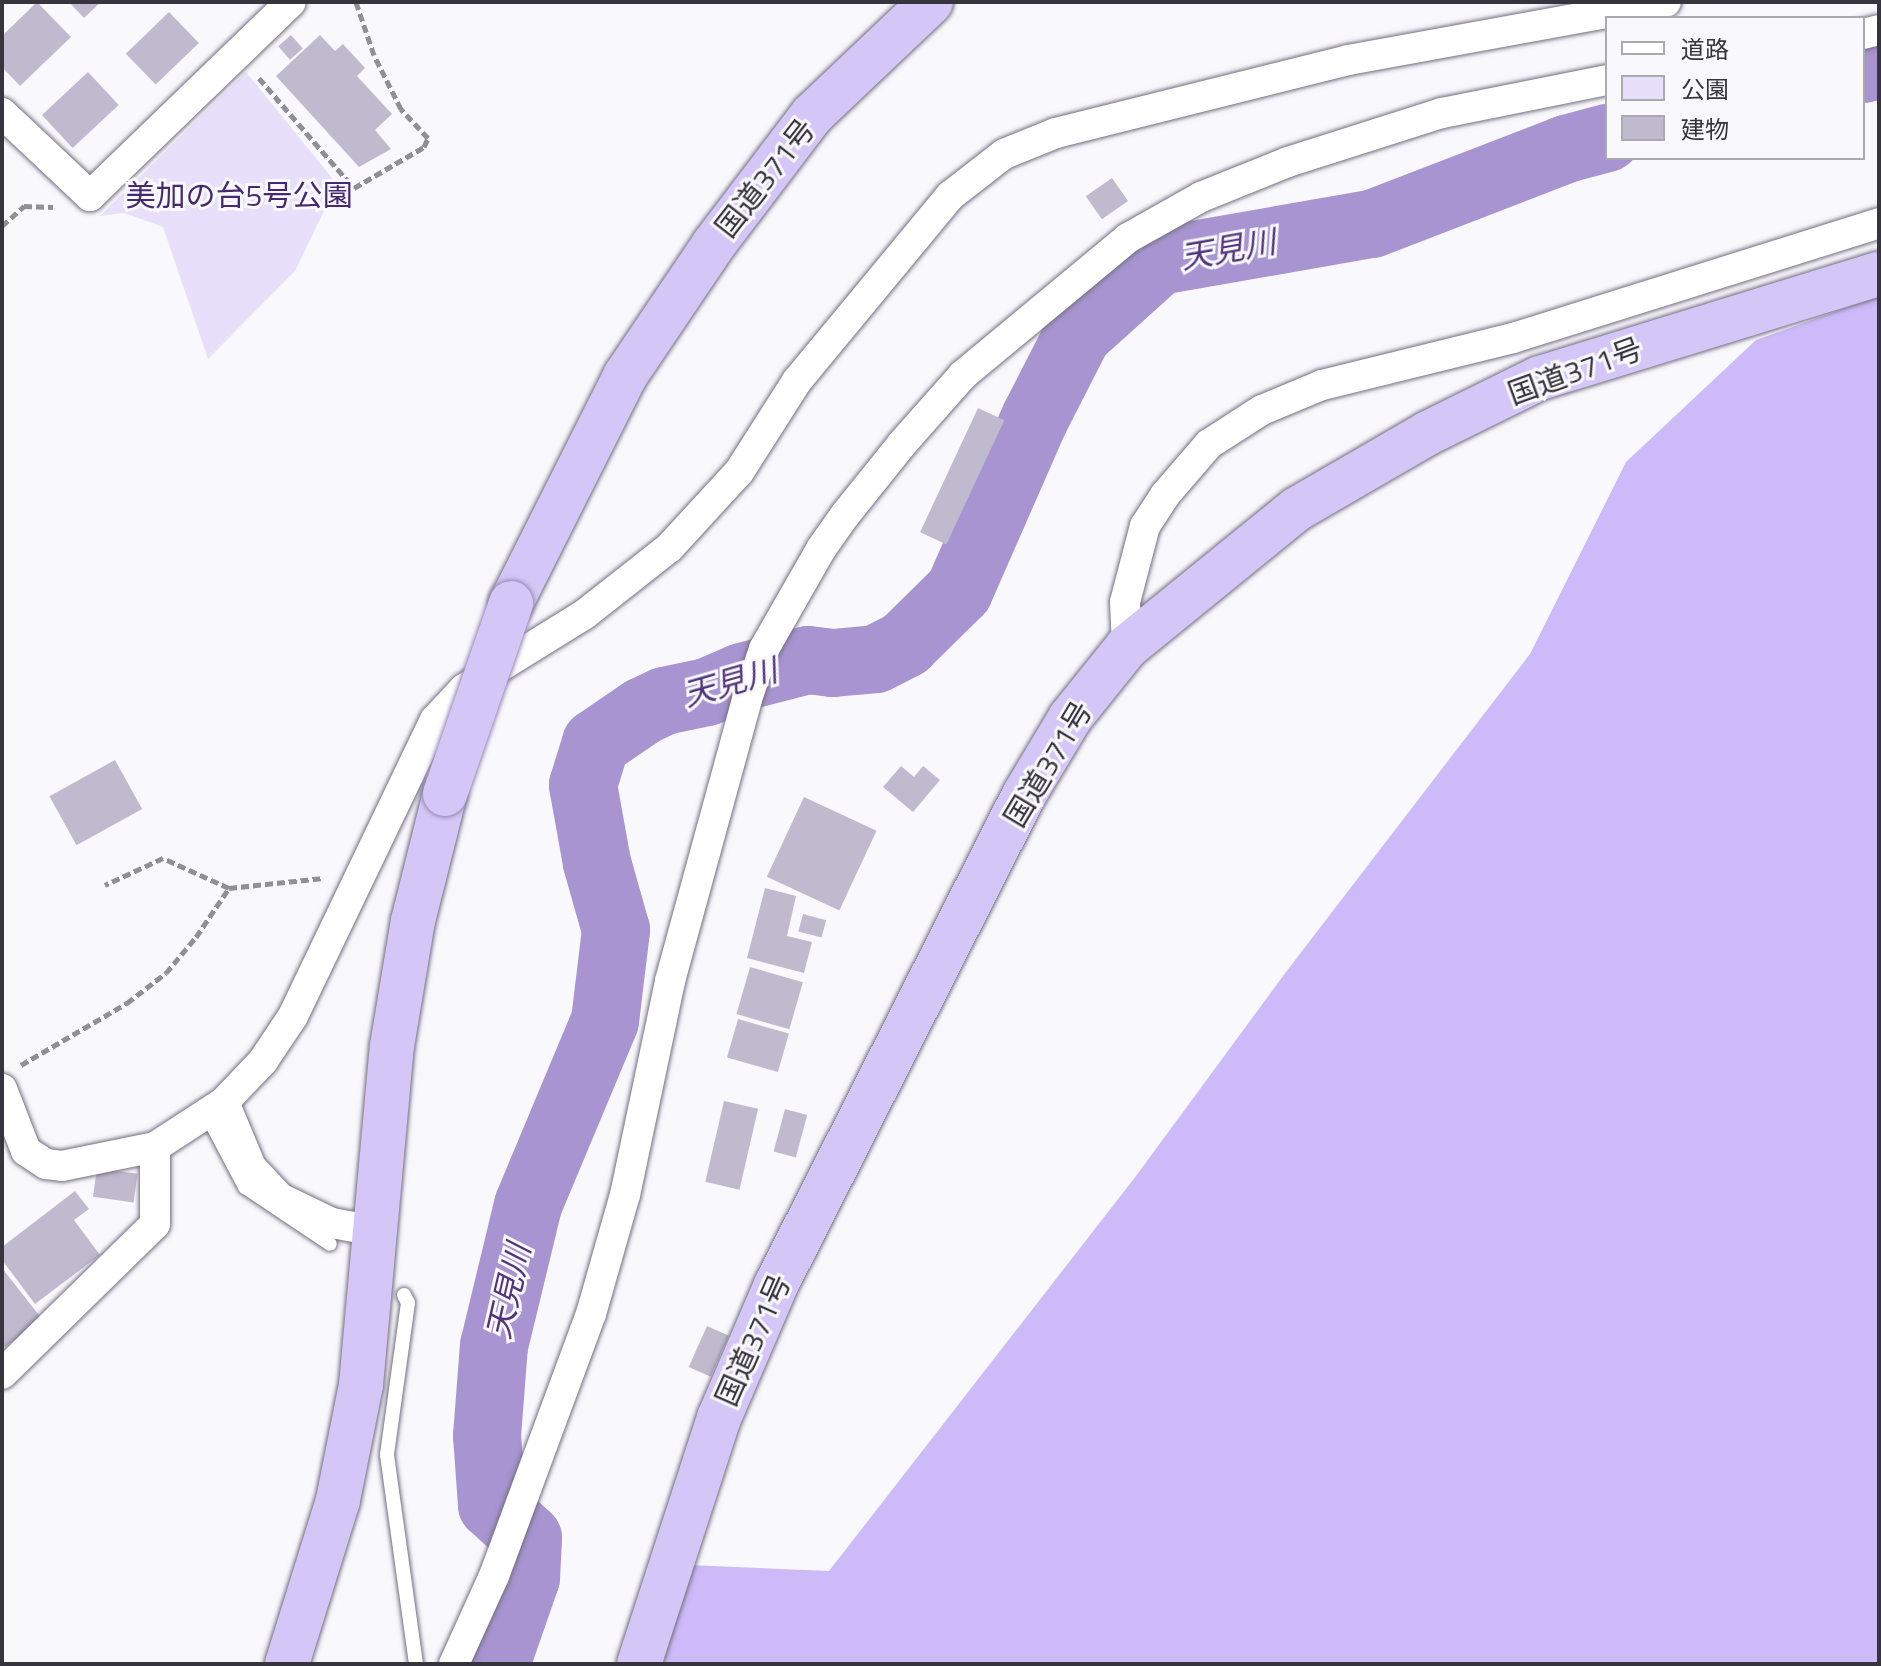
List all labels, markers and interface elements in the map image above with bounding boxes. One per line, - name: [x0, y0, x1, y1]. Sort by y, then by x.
- legend: [1605, 16, 1865, 160]
- text: 道路: [1681, 31, 1729, 67]
- text: 公園: [1681, 71, 1729, 107]
- text: 建物: [1681, 111, 1729, 147]
- street label: 国道371号: [708, 112, 822, 244]
- park label: 美加の台5号公園: [126, 177, 352, 213]
- water label: 天見川: [1177, 222, 1279, 276]
- street label: 国道371号: [1503, 330, 1647, 412]
- water label: 天見川: [679, 650, 781, 714]
- street label: 国道371号: [996, 695, 1100, 833]
- water label: 天見川: [478, 1240, 538, 1342]
- street label: 国道371号: [708, 1269, 798, 1411]

